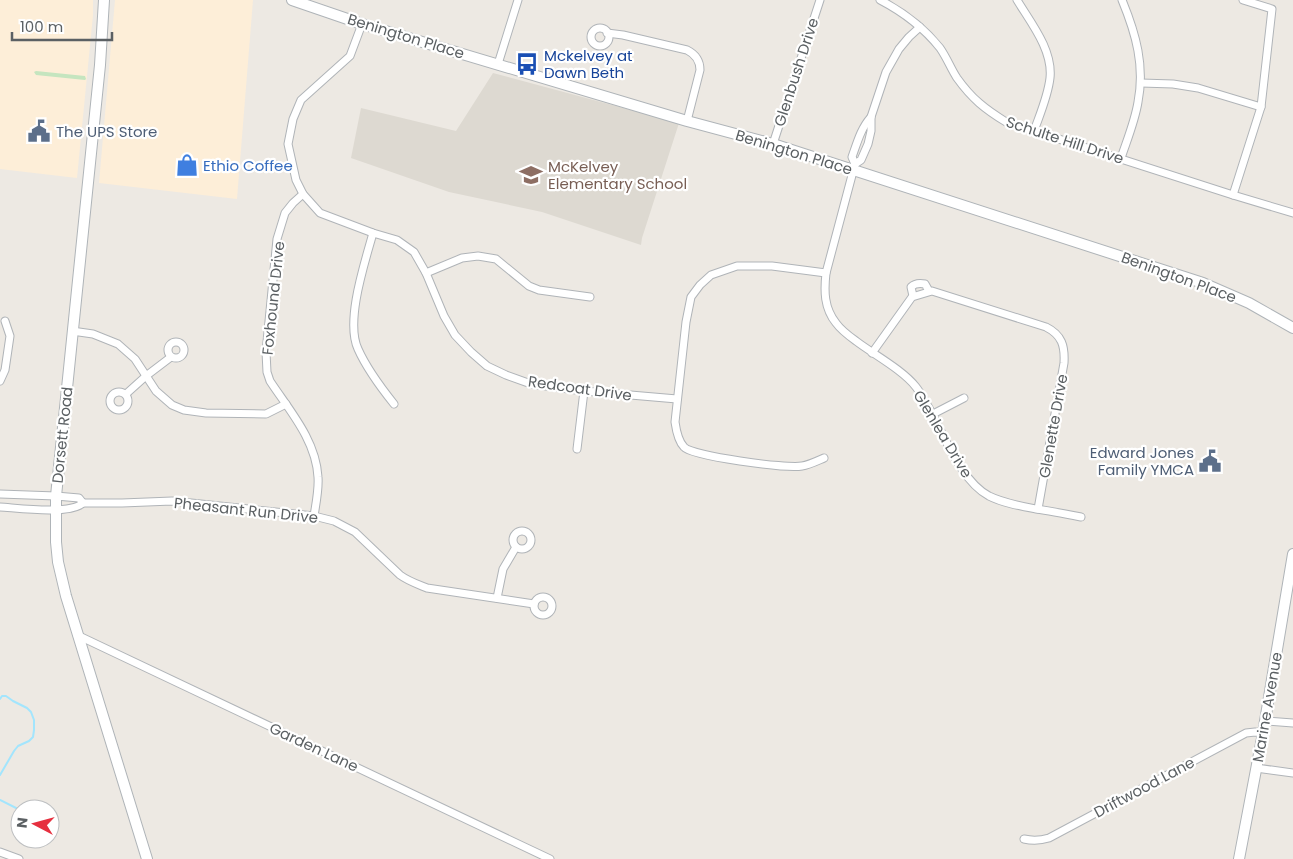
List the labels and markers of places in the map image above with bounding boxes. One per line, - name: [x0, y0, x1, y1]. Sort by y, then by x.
- place label: Mckelvey at Dawn Beth: [544, 45, 633, 83]
- bus stop icon: Mckelvey at Dawn Beth: [514, 51, 540, 77]
- public building icon: The UPS Store: [26, 118, 52, 144]
- place label: The UPS Store: [56, 121, 157, 142]
- shop icon: Ethio Coffee: [174, 152, 200, 178]
- place label: Ethio Coffee: [203, 155, 293, 176]
- place label: McKelvey Elementary School: [548, 156, 687, 194]
- school or university icon: McKelvey Elementary School: [518, 162, 544, 188]
- place label: Edward Jones Family YMCA: [1090, 442, 1194, 480]
- public building icon: Edward Jones Family YMCA: [1197, 448, 1223, 474]

